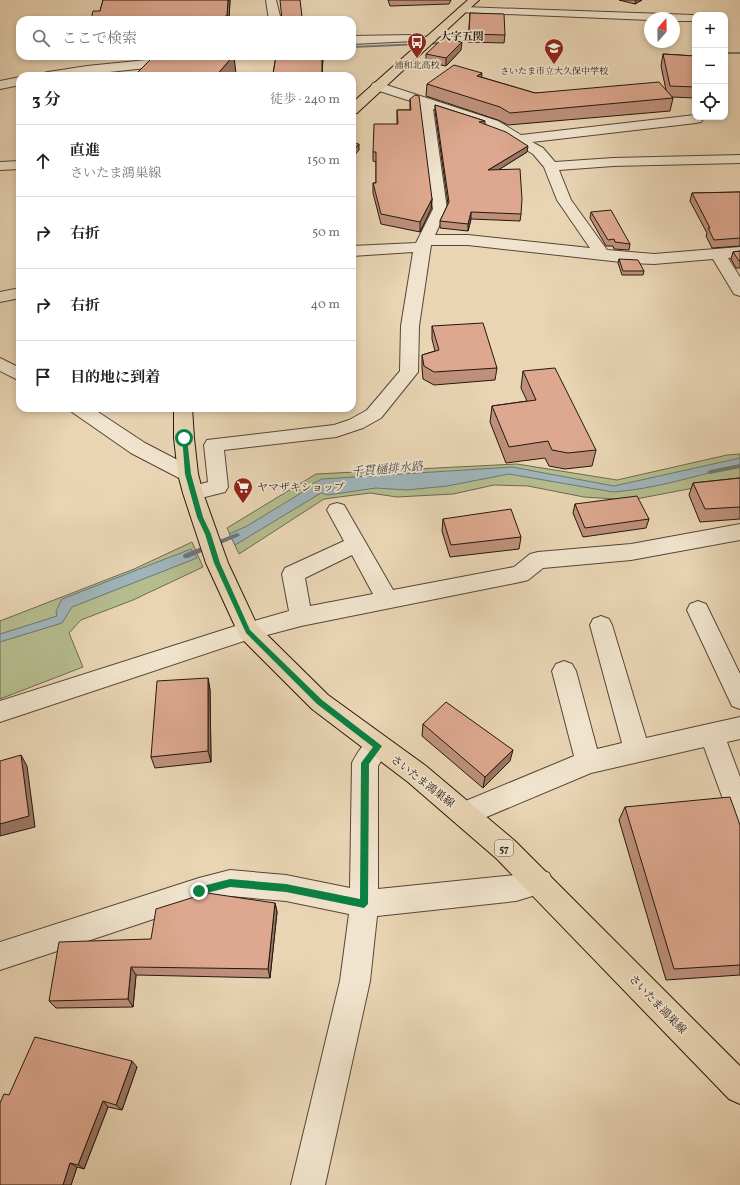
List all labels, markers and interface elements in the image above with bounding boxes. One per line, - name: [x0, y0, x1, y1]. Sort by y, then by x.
- north arrow: [644, 12, 680, 48]
- map controls: [692, 12, 728, 120]
- button: +: [692, 12, 728, 48]
- search box: [16, 16, 356, 60]
- icon: search: [30, 27, 52, 49]
- text: ここで検索: [62, 29, 137, 50]
- district label: 大字五関: [440, 30, 484, 45]
- bus stop icon: 浦和北高校: [406, 31, 428, 59]
- school or university icon: さいたま市立大久保中学校: [543, 37, 565, 65]
- button: −: [692, 48, 728, 84]
- place label: 浦和北高校: [394, 59, 440, 72]
- place label: さいたま市立大久保中学校: [500, 65, 609, 78]
- button: locate: [692, 84, 728, 120]
- text: 3 分: [32, 89, 61, 112]
- text: 徒歩 · 240 m: [270, 91, 340, 109]
- text: 直進: [70, 141, 100, 162]
- icon: ahead: [32, 150, 54, 172]
- text: 150 m: [307, 152, 340, 170]
- text: さいたま鴻巣線: [70, 165, 161, 183]
- icon: right: [32, 222, 54, 244]
- text: 右折: [70, 224, 100, 245]
- text: 50 m: [312, 224, 340, 242]
- icon: right: [32, 294, 54, 316]
- text: 右折: [70, 296, 100, 317]
- text: 40 m: [311, 296, 340, 314]
- icon: arrive: [32, 366, 54, 388]
- text: 目的地に到着: [70, 368, 160, 389]
- route start: [175, 429, 193, 447]
- water label: 千貫樋排水路: [351, 459, 425, 481]
- supermarket icon: ヤマザキショップ: [232, 476, 254, 504]
- place label: ヤマザキショップ: [257, 481, 345, 496]
- street label: さいたま鴻巣線: [387, 753, 457, 812]
- road number: 57: [495, 840, 513, 856]
- route end: [190, 882, 208, 900]
- street label: さいたま鴻巣線: [625, 972, 689, 1038]

